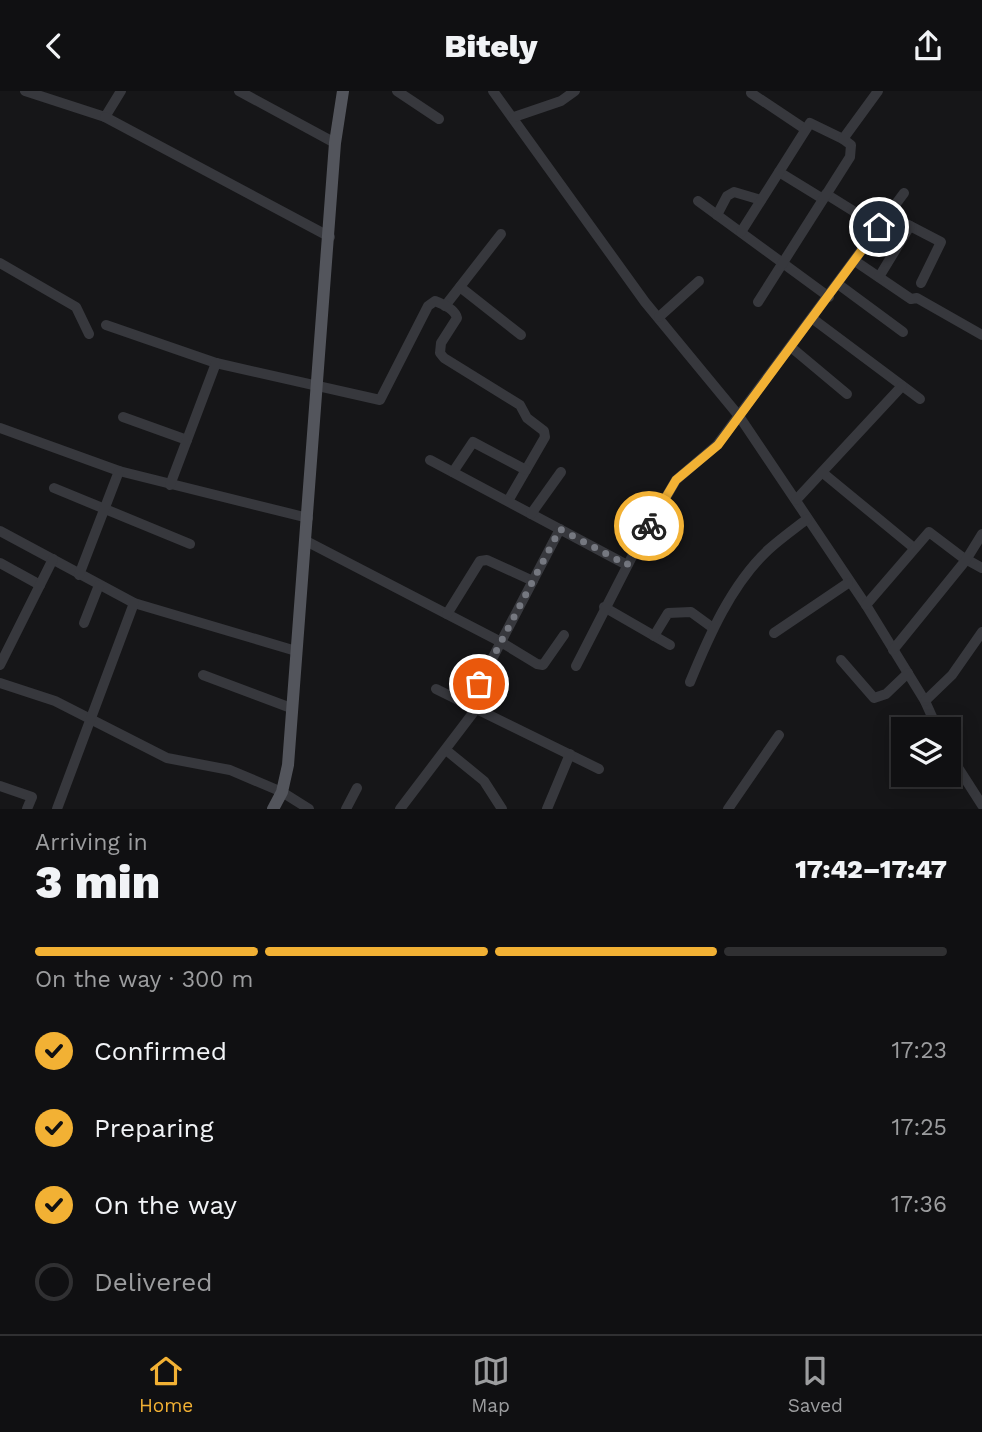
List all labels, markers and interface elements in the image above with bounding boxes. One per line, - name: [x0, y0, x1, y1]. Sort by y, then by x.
- icon: back: [35, 27, 73, 65]
- text: Bitely: [444, 27, 538, 65]
- icon: share: [909, 27, 947, 65]
- pin: [849, 197, 909, 257]
- icon: home: [860, 208, 898, 246]
- courier: [614, 491, 684, 561]
- icon: bike: [630, 507, 668, 545]
- pin: [449, 654, 509, 714]
- icon: bag: [460, 665, 498, 703]
- map controls: [891, 717, 961, 787]
- button: layers: [891, 717, 961, 787]
- text: Arriving in: [35, 829, 148, 856]
- text: 17:42–17:47: [795, 854, 947, 884]
- text: 3 min: [35, 855, 160, 909]
- text: On the way · 300 m: [35, 966, 253, 993]
- icon: check: [35, 1032, 73, 1070]
- text: Confirmed: [94, 1036, 227, 1066]
- text: 17:23: [892, 1037, 947, 1064]
- icon: check: [35, 1109, 73, 1147]
- text: Preparing: [94, 1113, 214, 1143]
- text: 17:25: [892, 1114, 947, 1141]
- icon: check: [35, 1186, 73, 1224]
- text: On the way: [94, 1190, 237, 1220]
- text: 17:36: [891, 1191, 947, 1218]
- text: Delivered: [94, 1267, 213, 1297]
- tab: Home: [139, 1352, 193, 1417]
- tab: Map: [471, 1352, 510, 1417]
- tab: Saved: [788, 1352, 843, 1417]

